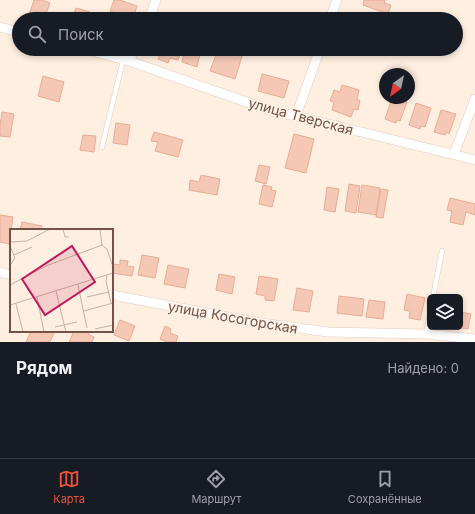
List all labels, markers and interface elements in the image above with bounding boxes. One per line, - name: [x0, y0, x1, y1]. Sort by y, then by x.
- search box: [12, 12, 463, 56]
- icon: search: [26, 23, 48, 45]
- text: Поиск: [58, 25, 104, 44]
- north arrow: [379, 68, 415, 104]
- street label: улица Тверская: [247, 94, 355, 138]
- inset map: [10, 229, 113, 332]
- map controls: [427, 294, 463, 330]
- button: layers: [427, 294, 463, 330]
- street label: улица Косогорская: [167, 297, 299, 337]
- text: Рядом: [16, 358, 72, 378]
- text: Найдено: 0: [388, 360, 459, 376]
- tab: Карта: [53, 468, 85, 506]
- tab: Маршрут: [191, 468, 241, 506]
- tab: Сохранённые: [348, 468, 422, 506]

